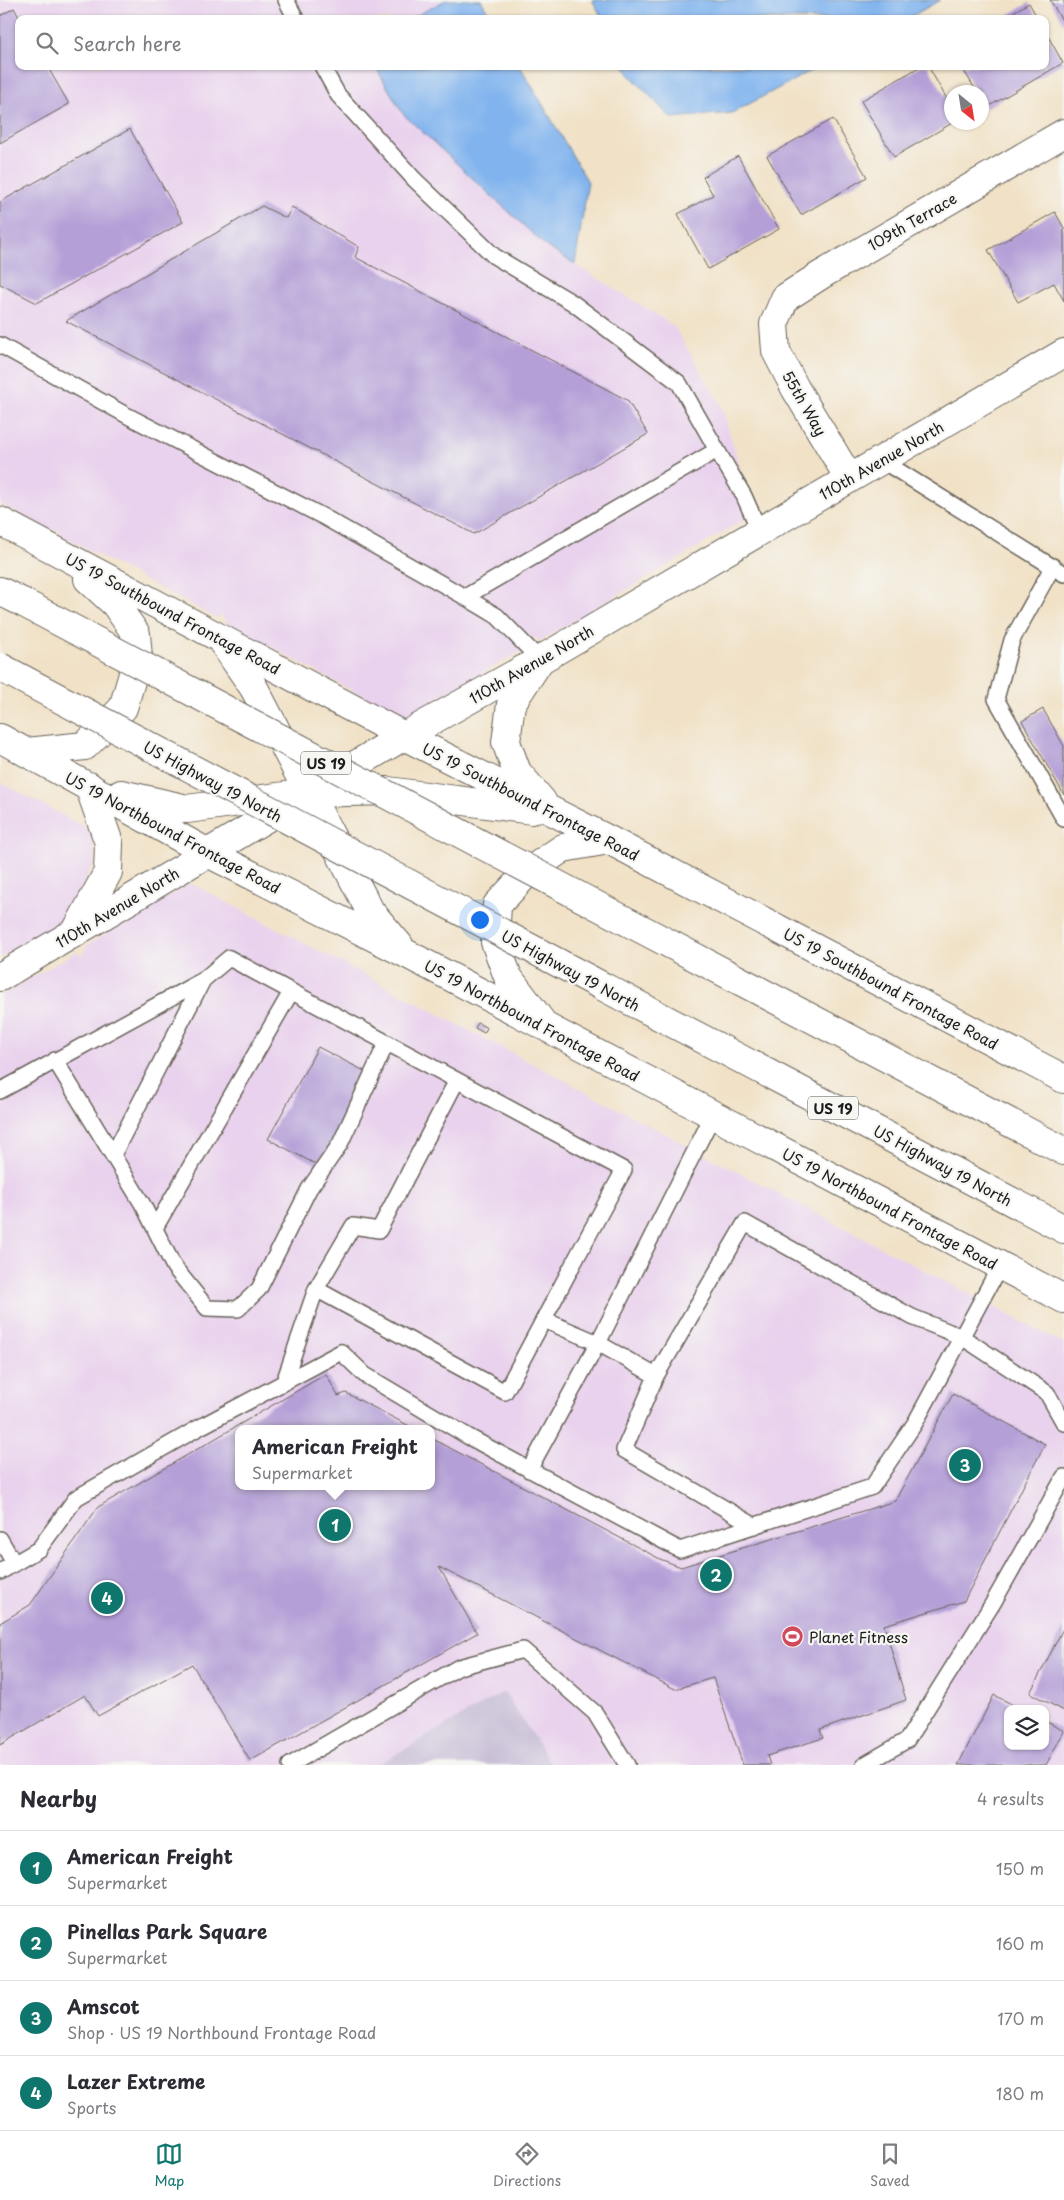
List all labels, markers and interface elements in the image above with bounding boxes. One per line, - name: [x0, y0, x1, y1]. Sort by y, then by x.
- search box: [15, 15, 1049, 70]
- icon: search: [33, 29, 61, 57]
- text: Search here: [73, 29, 182, 57]
- north arrow: [944, 85, 989, 130]
- street label: 109th Terrace: [863, 186, 961, 256]
- street label: 55th Way: [777, 366, 833, 440]
- street label: 110th Avenue North: [814, 415, 948, 505]
- street label: US 19 Southbound Frontage Road: [61, 546, 285, 680]
- street label: 110th Avenue North: [464, 619, 598, 709]
- street label: US Highway 19 North: [139, 735, 287, 827]
- street label: US 19 Southbound Frontage Road: [419, 736, 643, 866]
- road number: US 19: [301, 751, 351, 774]
- street label: US 19 Northbound Frontage Road: [61, 765, 285, 899]
- street label: 110th Avenue North: [51, 861, 183, 953]
- your location: [467, 907, 493, 933]
- street label: US 19 Southbound Frontage Road: [779, 921, 1003, 1055]
- street label: US Highway 19 North: [497, 924, 645, 1016]
- street label: US 19 Northbound Frontage Road: [420, 953, 644, 1087]
- road number: US 19: [808, 1096, 858, 1120]
- street label: US Highway 19 North: [869, 1119, 1017, 1211]
- street label: US 19 Northbound Frontage Road: [778, 1141, 1002, 1275]
- popup: [235, 1425, 435, 1490]
- text: American Freight: [252, 1432, 418, 1460]
- pin: 3: [949, 1446, 981, 1484]
- text: Supermarket: [252, 1460, 352, 1484]
- pin: 1: [319, 1506, 351, 1544]
- pin: 2: [700, 1556, 732, 1594]
- pin: 4: [91, 1579, 123, 1617]
- sports icon: Planet Fitness: [781, 1624, 805, 1648]
- place label: Planet Fitness: [809, 1625, 908, 1648]
- map controls: [1004, 1705, 1049, 1750]
- button: layers: [1004, 1705, 1049, 1750]
- text: Nearby: [20, 1782, 97, 1814]
- text: 4 results: [977, 1786, 1044, 1810]
- text: American Freight: [67, 1842, 233, 1870]
- text: 1: [32, 1856, 40, 1880]
- text: 150 m: [996, 1856, 1044, 1880]
- text: Supermarket: [67, 1870, 167, 1894]
- text: Pinellas Park Square: [67, 1917, 267, 1945]
- text: 2: [30, 1931, 42, 1955]
- text: 160 m: [996, 1931, 1044, 1955]
- text: Supermarket: [67, 1945, 167, 1969]
- text: Amscot: [67, 1992, 140, 2020]
- text: 3: [31, 2006, 41, 2030]
- text: 170 m: [998, 2006, 1044, 2030]
- text: Shop · US 19 Northbound Frontage Road: [67, 2020, 376, 2044]
- text: Lazer Extreme: [67, 2067, 205, 2095]
- text: 4: [31, 2081, 41, 2105]
- text: 180 m: [996, 2081, 1044, 2105]
- text: Sports: [67, 2095, 116, 2119]
- tab: Map: [154, 2140, 184, 2191]
- tab: Directions: [493, 2140, 561, 2191]
- tab: Saved: [870, 2140, 910, 2191]

